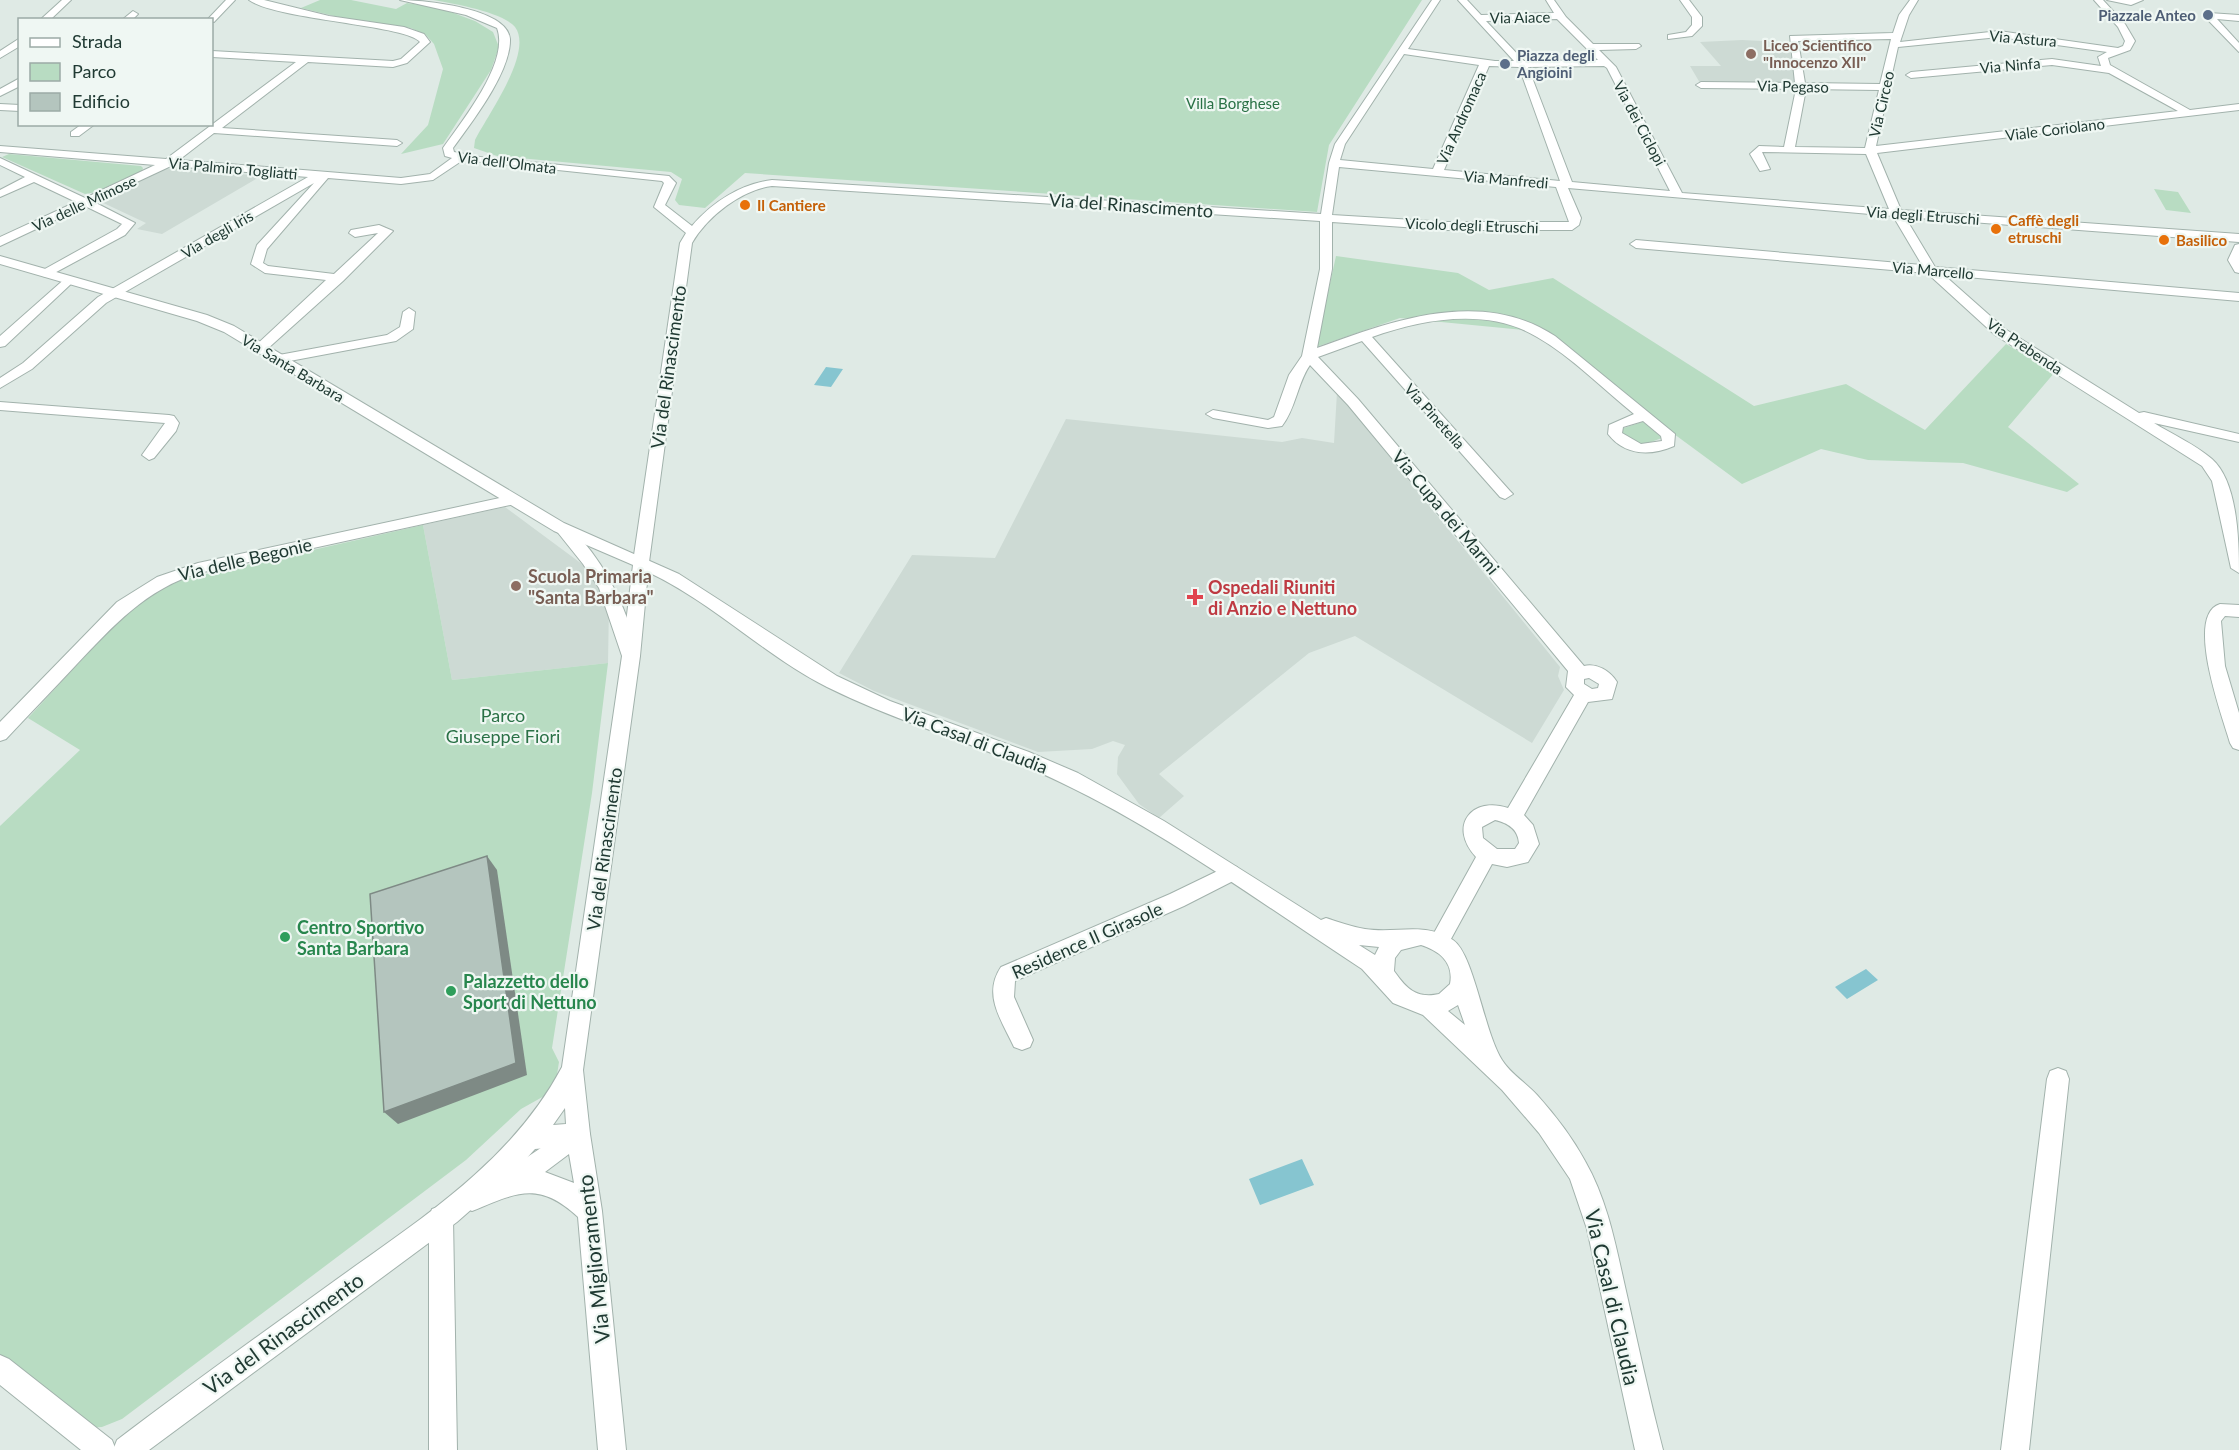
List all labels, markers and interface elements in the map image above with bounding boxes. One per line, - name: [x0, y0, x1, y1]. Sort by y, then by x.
- place label: Piazzale Anteo: [2098, 6, 2196, 24]
- street label: Via Aiace: [1490, 7, 1551, 27]
- marker: Piazzale Anteo: [2201, 8, 2215, 22]
- legend: [18, 18, 213, 126]
- street label: Via Astura: [1988, 26, 2058, 50]
- text: Strada: [72, 30, 122, 52]
- place label: Liceo Scientifico "Innocenzo XII": [1763, 36, 1872, 71]
- place label: Piazza degli Angioini: [1516, 46, 1595, 81]
- marker: Liceo Scientifico "Innocenzo XII": [1744, 47, 1758, 61]
- street label: Via Ninfa: [1979, 53, 2041, 77]
- marker: Piazza degli Angioini: [1498, 57, 1512, 71]
- text: Parco: [72, 60, 116, 82]
- street label: Via Andromaca: [1433, 69, 1489, 167]
- street label: Via Circeo: [1865, 69, 1897, 139]
- street label: Via Pegaso: [1757, 76, 1829, 96]
- street label: Via dei Ciclopi: [1610, 77, 1670, 169]
- text: Edificio: [72, 90, 130, 112]
- park label: Villa Borghese: [1186, 94, 1280, 112]
- street label: Viale Coriolano: [2004, 114, 2106, 144]
- street label: Via dell'Olmata: [457, 147, 557, 177]
- street label: Via Palmiro Togliatti: [168, 153, 298, 183]
- street label: Via Manfredi: [1463, 166, 1549, 192]
- street label: Via delle Mimose: [29, 171, 139, 235]
- street label: Via del Rinascimento: [1048, 188, 1214, 222]
- place label: Il Cantiere: [757, 196, 826, 214]
- marker: Il Cantiere: [738, 198, 752, 212]
- street label: Via degli Etruschi: [1866, 202, 1980, 228]
- street label: Via degli Iris: [178, 206, 256, 262]
- place label: Caffè degli etruschi: [2008, 211, 2079, 246]
- street label: Vicolo degli Etruschi: [1405, 214, 1539, 236]
- marker: Caffè degli etruschi: [1989, 222, 2003, 236]
- place label: Basilico: [2176, 231, 2227, 249]
- marker: Basilico: [2157, 233, 2171, 247]
- street label: Via Marcello: [1891, 257, 1975, 283]
- street label: Via del Rinascimento: [646, 284, 690, 450]
- street label: Via Prebenda: [1984, 314, 2066, 378]
- street label: Via Santa Barbara: [238, 330, 348, 406]
- street label: Via Pinetella: [1401, 380, 1469, 452]
- street label: Via Cupa dei Marmi: [1388, 445, 1504, 579]
- street label: Via delle Begonie: [176, 533, 314, 585]
- place label: Scuola Primaria "Santa Barbara": [528, 565, 654, 608]
- place label: Ospedali Riuniti di Anzio e Nettuno: [1208, 576, 1357, 619]
- marker: Scuola Primaria "Santa Barbara": [509, 579, 523, 593]
- marker: Ospedali Riuniti di Anzio e Nettuno: [1186, 588, 1204, 606]
- street label: Via Casal di Claudia: [899, 702, 1051, 778]
- park label: Parco Giuseppe Fiori: [446, 704, 560, 747]
- street label: Via del Rinascimento: [582, 766, 626, 932]
- street label: Residence Il Girasole: [1008, 897, 1166, 983]
- place label: Centro Sportivo Santa Barbara: [297, 916, 424, 959]
- marker: Centro Sportivo Santa Barbara: [278, 930, 292, 944]
- place label: Palazzetto dello Sport di Nettuno: [463, 970, 597, 1013]
- marker: Palazzetto dello Sport di Nettuno: [444, 984, 458, 998]
- street label: Via Miglioramento: [572, 1173, 614, 1345]
- street label: Via Casal di Claudia: [1581, 1207, 1645, 1387]
- street label: Via del Rinascimento: [198, 1266, 368, 1400]

